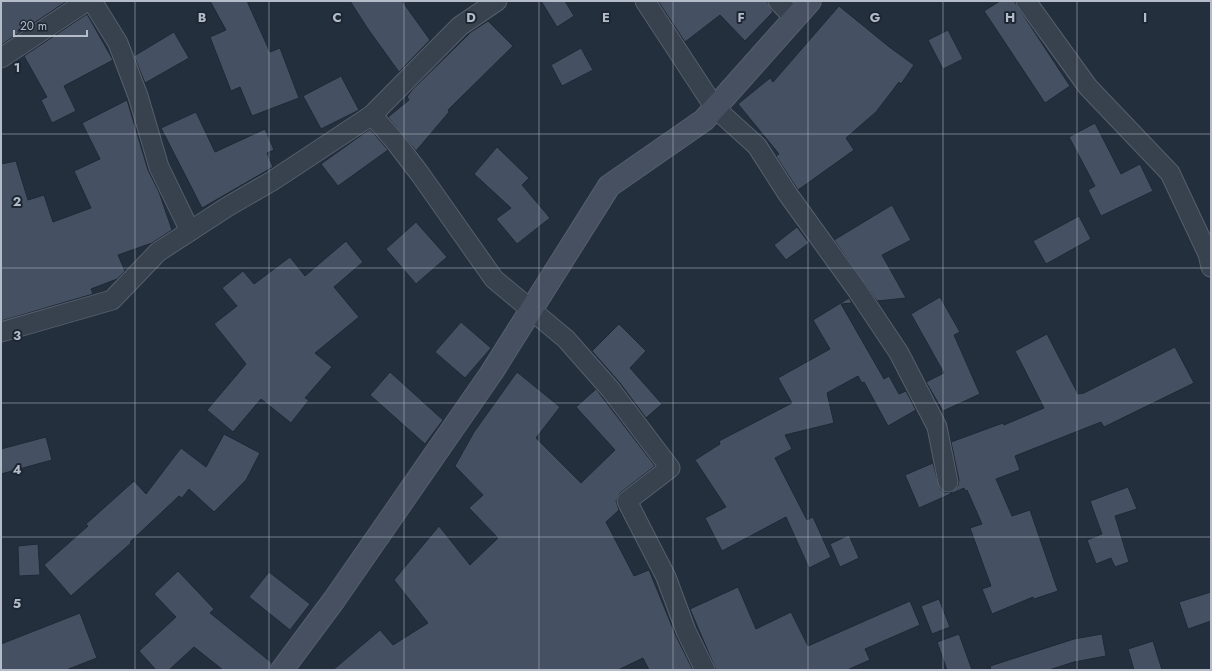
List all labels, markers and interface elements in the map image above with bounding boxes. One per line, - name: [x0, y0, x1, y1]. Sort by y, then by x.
- text: B: [198, 8, 207, 27]
- text: C: [332, 8, 342, 27]
- text: D: [466, 8, 476, 27]
- text: E: [602, 8, 610, 27]
- text: F: [737, 8, 745, 27]
- text: G: [870, 8, 881, 27]
- text: H: [1005, 8, 1015, 27]
- text: I: [1143, 8, 1147, 27]
- scale bar: [14, 12, 87, 38]
- text: 20 m: [20, 17, 47, 35]
- text: 1: [14, 58, 20, 77]
- text: 2: [13, 192, 21, 211]
- text: 3: [13, 326, 21, 345]
- text: 4: [12, 460, 22, 479]
- text: 5: [13, 594, 21, 613]

